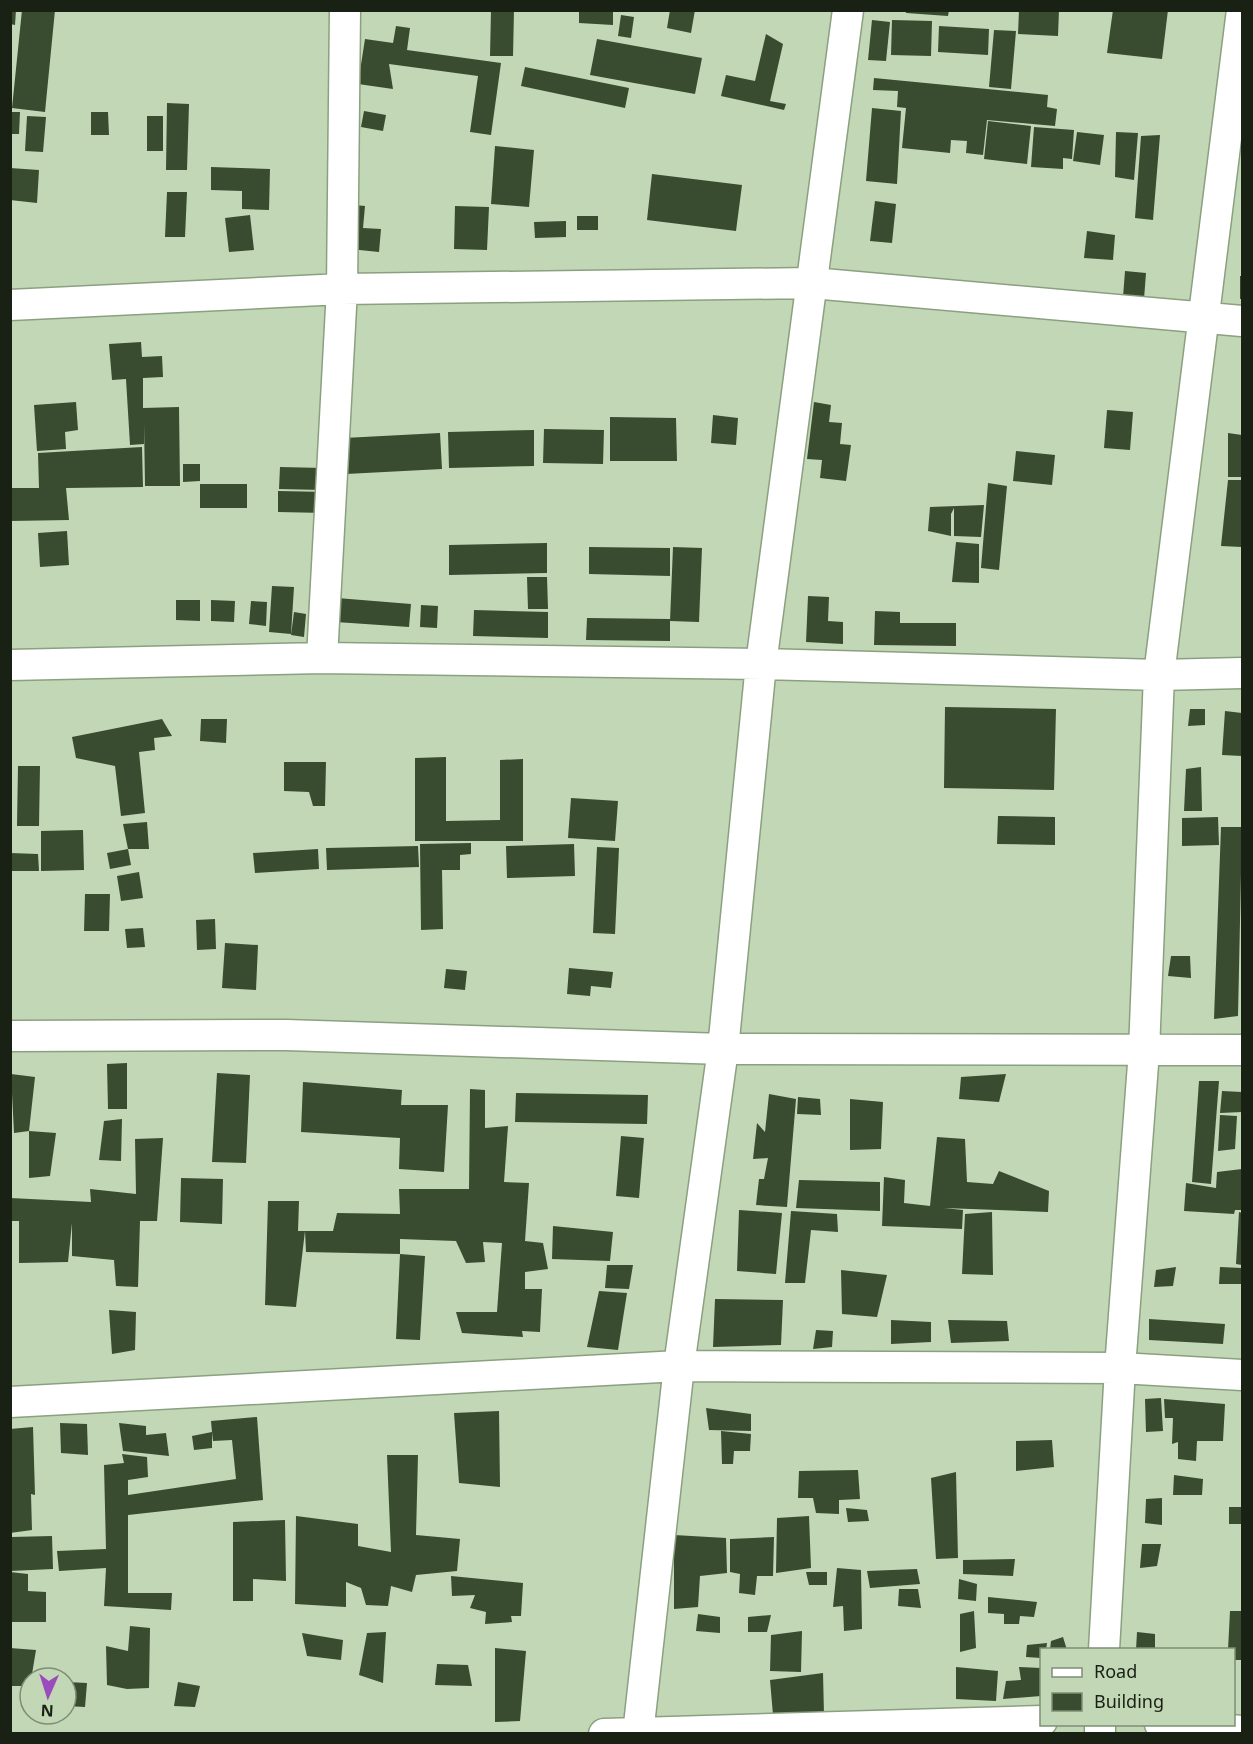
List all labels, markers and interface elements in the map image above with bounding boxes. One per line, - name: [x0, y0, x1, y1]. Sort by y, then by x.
- legend: [1040, 1648, 1235, 1726]
- text: Road: [1094, 1659, 1137, 1683]
- north arrow: [18, 1666, 78, 1726]
- text: Building: [1094, 1689, 1164, 1713]
- text: N: [40, 1700, 54, 1722]

